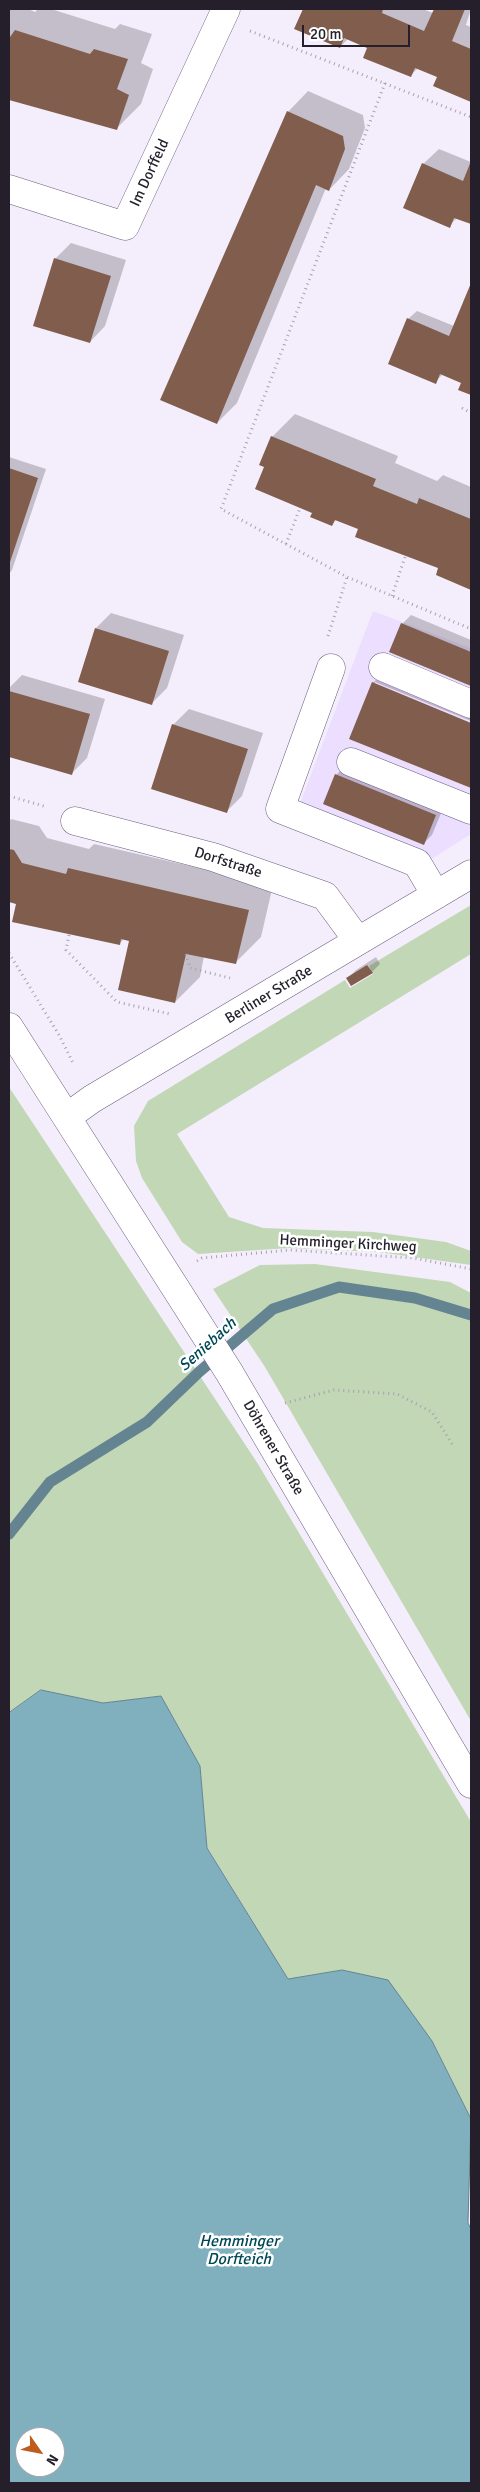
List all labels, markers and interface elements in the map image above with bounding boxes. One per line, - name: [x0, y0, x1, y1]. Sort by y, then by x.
- scale bar: [305, 15, 412, 47]
- text: 20 m: [310, 25, 341, 43]
- street label: Im Dorffeld: [127, 136, 173, 210]
- street label: Dorfstraße: [192, 844, 264, 882]
- street label: Berliner Straße: [222, 962, 316, 1028]
- street label: Hemminger Kirchweg: [279, 1231, 417, 1257]
- water label: Seniebach: [175, 1314, 241, 1376]
- street label: Döhrener Straße: [239, 1397, 307, 1499]
- water label: Hemminger Dorfteich: [199, 2232, 279, 2270]
- north arrow: [15, 2427, 65, 2477]
- text: N: [42, 2451, 62, 2469]

